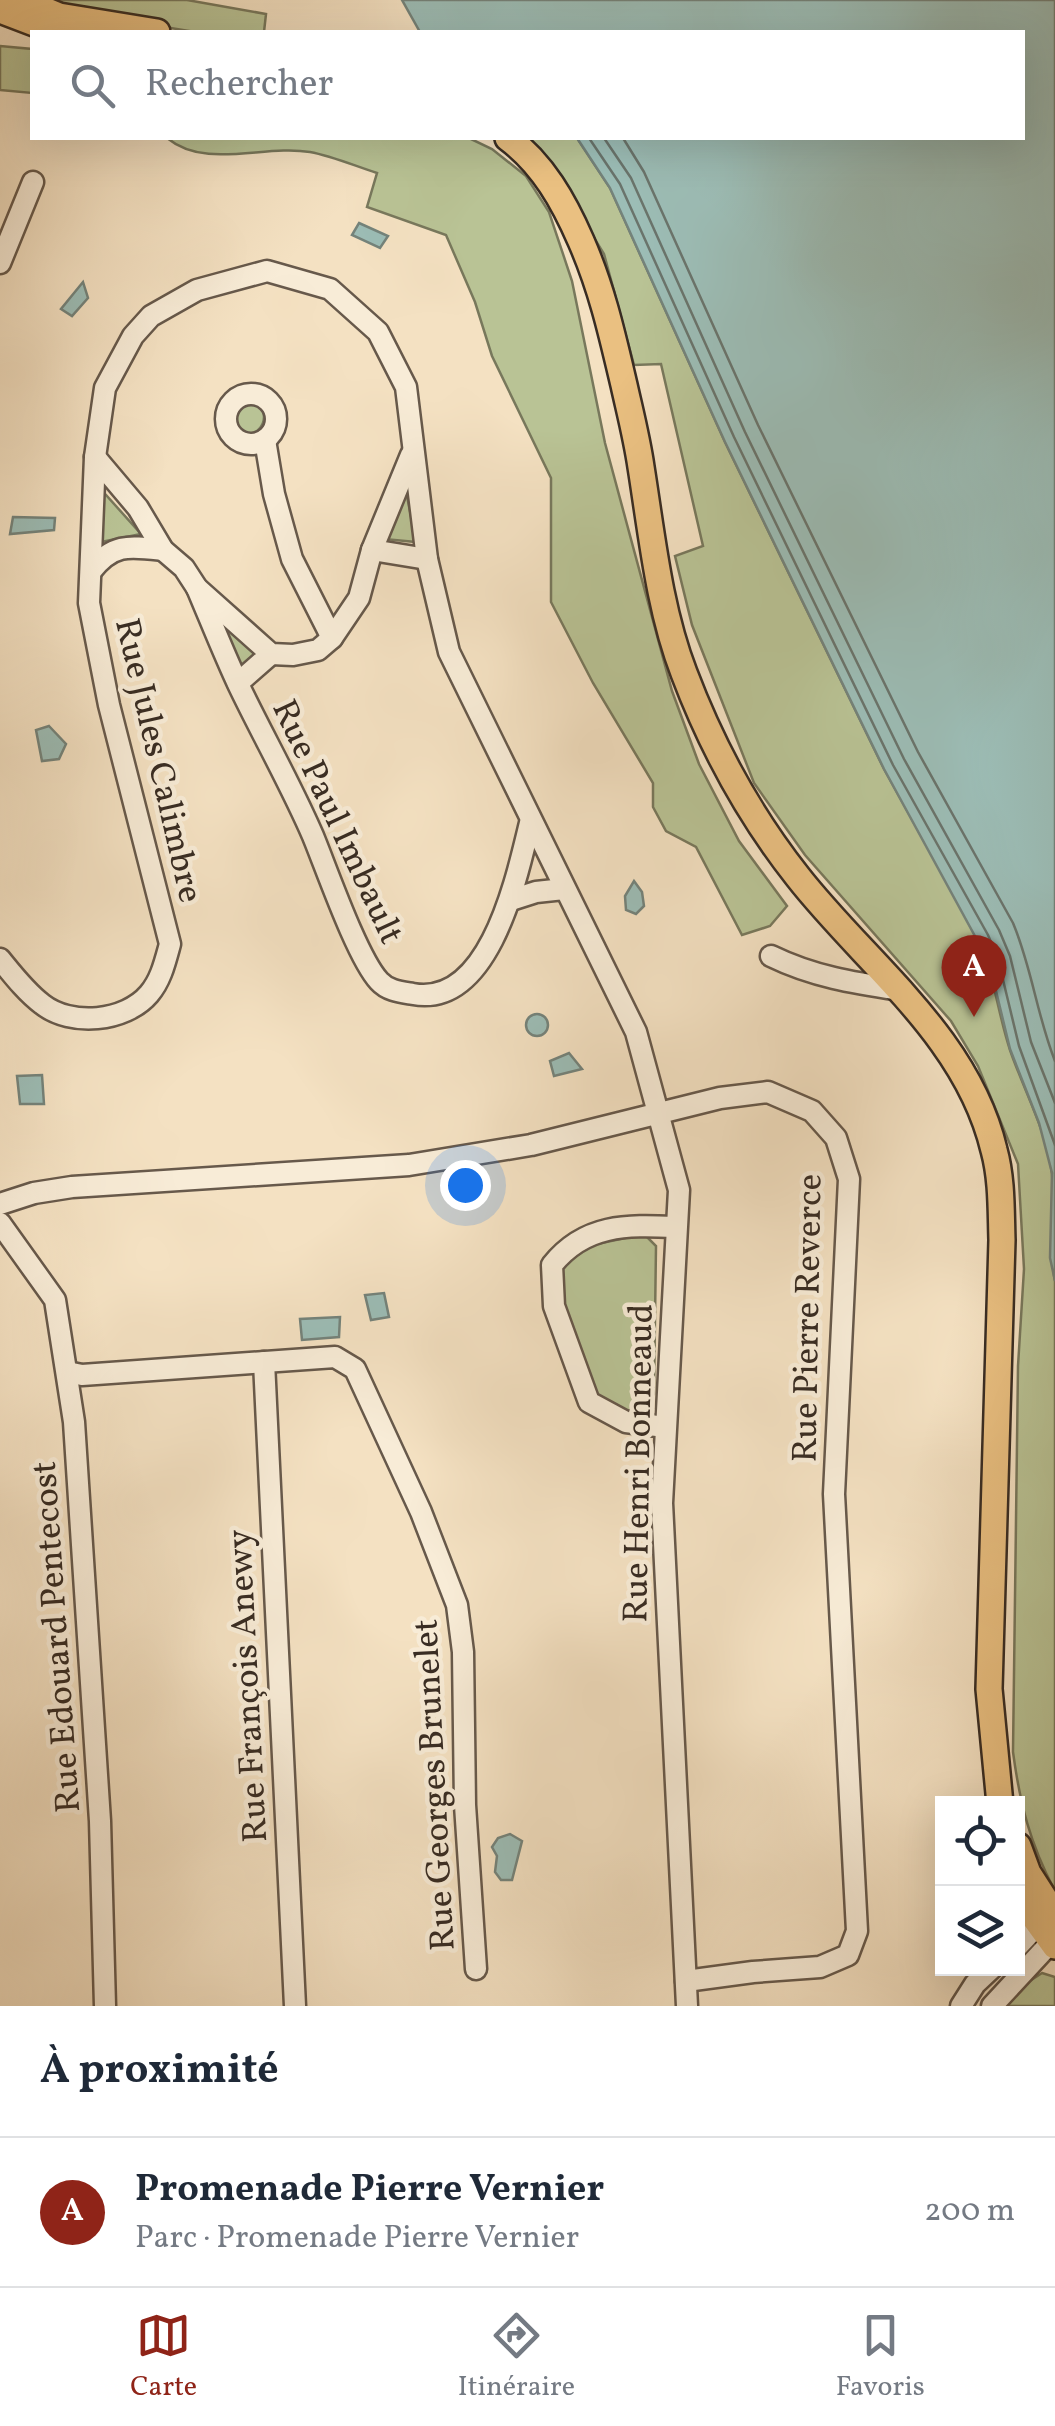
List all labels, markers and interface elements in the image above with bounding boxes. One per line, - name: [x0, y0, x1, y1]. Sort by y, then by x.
- search box: [30, 30, 1025, 140]
- icon: search: [65, 58, 120, 113]
- text: Rechercher: [145, 59, 333, 112]
- street label: Rue Jules Calimbre: [101, 614, 213, 907]
- street label: Rue Paul Imbault: [259, 692, 414, 952]
- pin: A: [942, 934, 1006, 1017]
- your location: [440, 1160, 491, 1211]
- street label: Rue Pierre Reverce: [782, 1173, 836, 1463]
- street label: Rue Henri Bonneaud: [613, 1303, 667, 1623]
- street label: Rue Edouard Pentecost: [22, 1459, 94, 1814]
- street label: Rue François Anewy: [217, 1528, 281, 1844]
- street label: Rue Georges Brunelet: [403, 1618, 469, 1952]
- map controls: [935, 1796, 1025, 1976]
- button: locate: [935, 1796, 1025, 1886]
- button: layers: [935, 1886, 1025, 1976]
- text: À proximité: [40, 2042, 279, 2101]
- text: Promenade Pierre Vernier: [135, 2164, 604, 2217]
- text: A: [61, 2190, 84, 2234]
- text: 200 m: [924, 2190, 1015, 2234]
- text: Parc · Promenade Pierre Vernier: [135, 2217, 579, 2261]
- tab: Carte: [130, 2308, 197, 2407]
- tab: Itinéraire: [458, 2308, 575, 2407]
- tab: Favoris: [836, 2308, 925, 2407]

